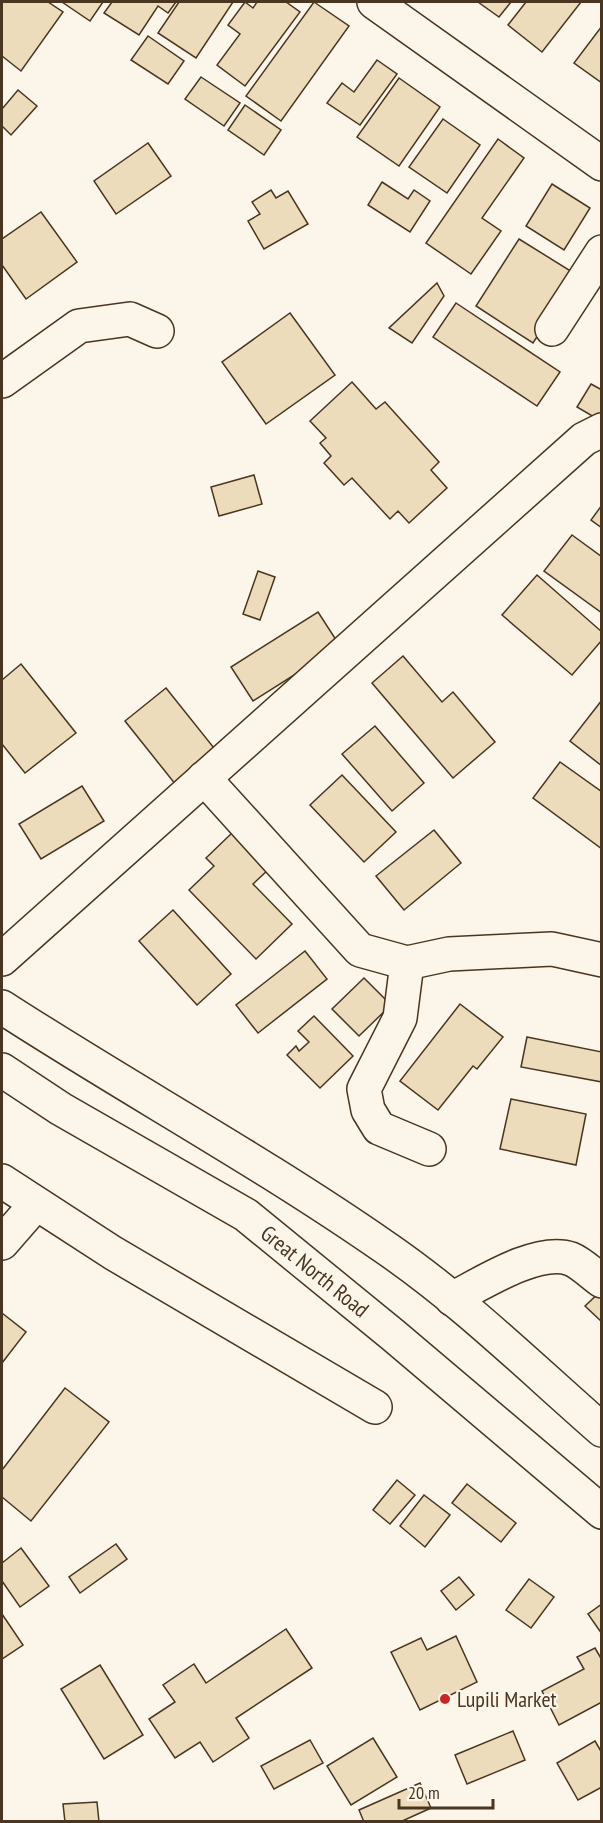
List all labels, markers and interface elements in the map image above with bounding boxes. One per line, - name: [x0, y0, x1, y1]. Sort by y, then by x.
- street label: Great North Road: [255, 1219, 375, 1323]
- place label: Lupili Market: [457, 1685, 557, 1713]
- marker: Lupili Market: [438, 1692, 452, 1706]
- scale bar: [399, 1772, 494, 1810]
- text: 20 m: [408, 1781, 440, 1804]

